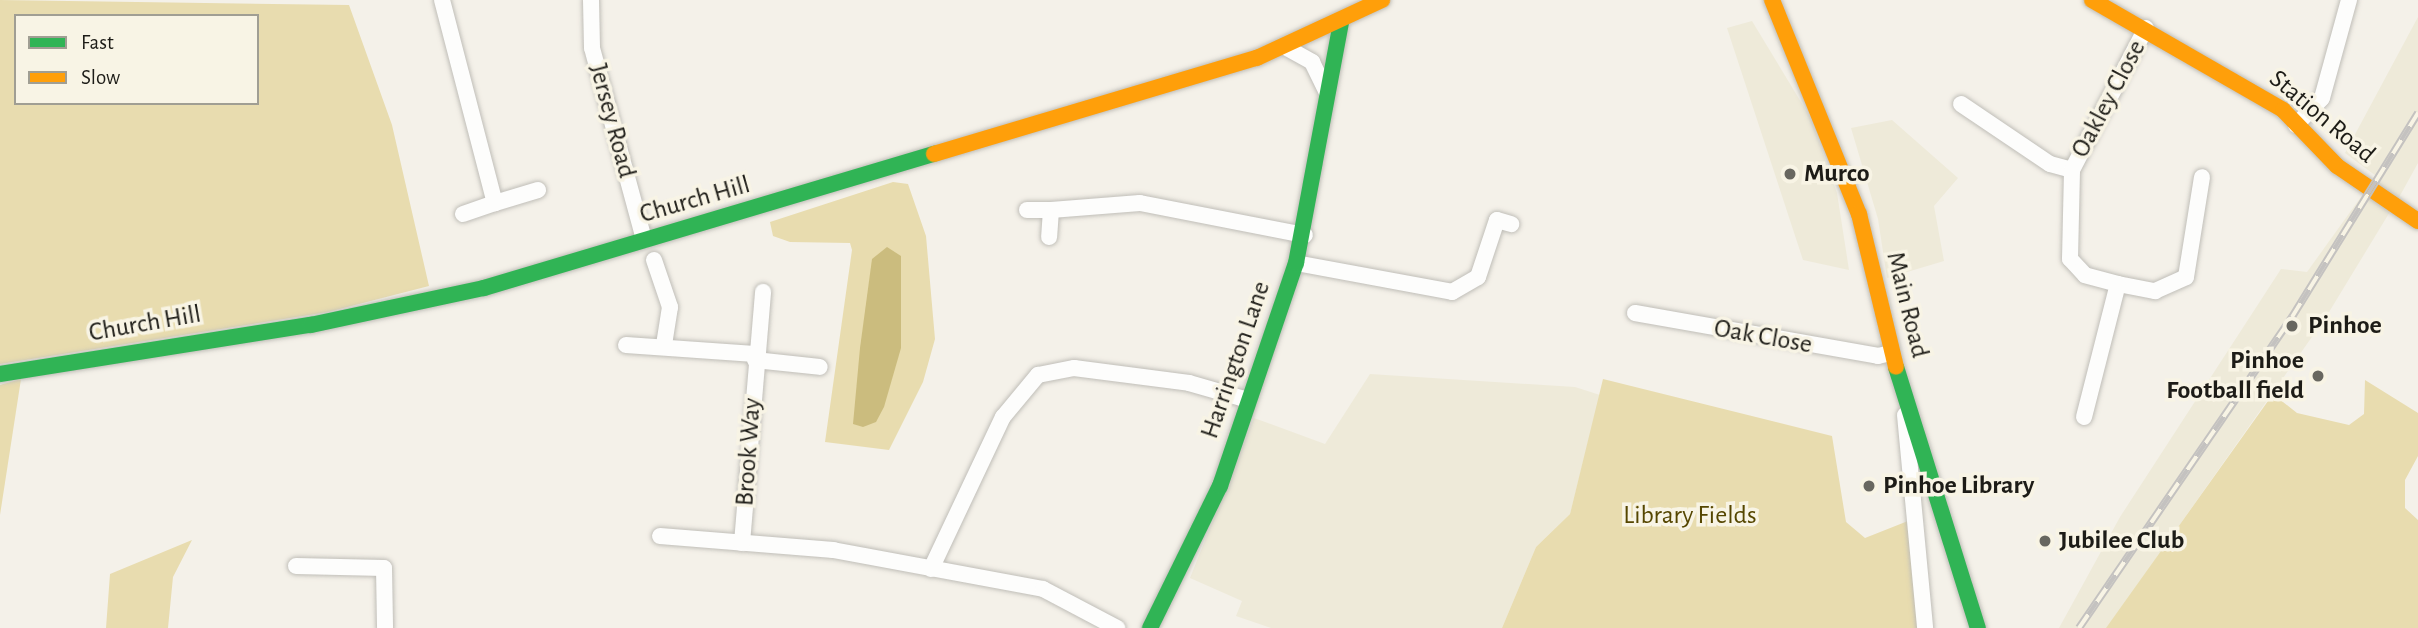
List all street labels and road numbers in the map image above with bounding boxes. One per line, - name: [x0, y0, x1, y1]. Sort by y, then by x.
- street label: Oakley Close: [2065, 35, 2153, 163]
- street label: Jersey Road: [582, 61, 642, 181]
- street label: Station Road: [2263, 64, 2381, 170]
- street label: Church Hill: [636, 169, 754, 231]
- street label: Main Road: [1879, 249, 1935, 361]
- street label: Harrington Lane: [1195, 277, 1277, 443]
- street label: Church Hill: [87, 299, 203, 349]
- street label: Oak Close: [1712, 313, 1814, 361]
- street label: Brook Way: [730, 397, 768, 507]

